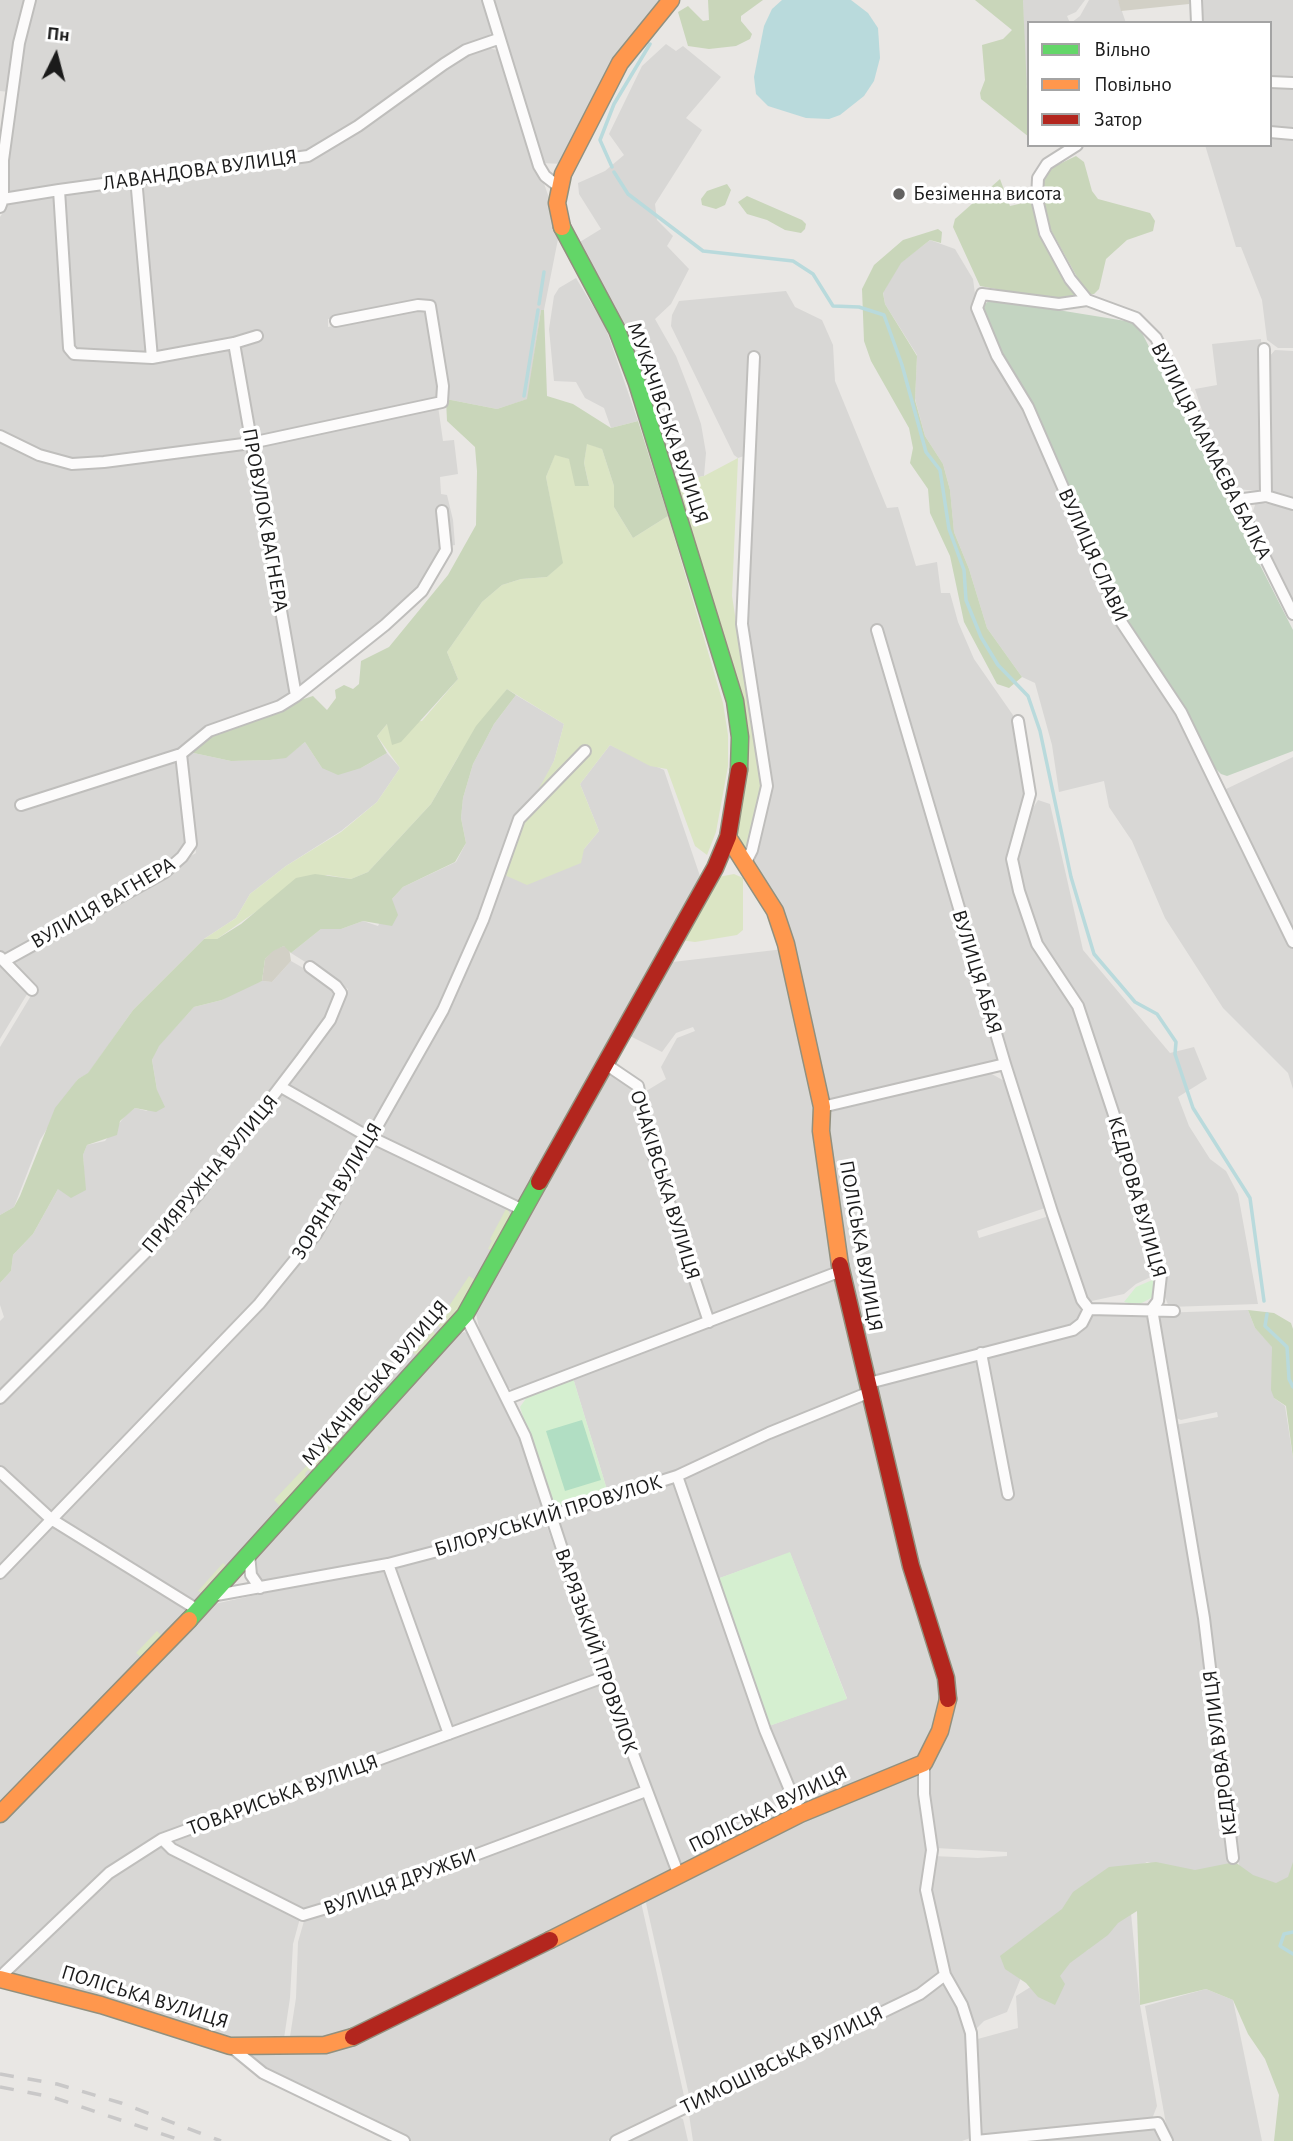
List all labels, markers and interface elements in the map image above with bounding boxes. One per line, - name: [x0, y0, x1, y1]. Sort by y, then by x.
- north arrow: [21, 21, 91, 91]
- legend: [1027, 21, 1272, 147]
- text: Пн: [46, 24, 71, 45]
- text: Вільно: [1094, 39, 1150, 60]
- text: Повільно: [1094, 74, 1172, 95]
- text: Затор: [1094, 109, 1142, 130]
- street label: ЛАВАНДОВА ВУЛИЦЯ: [101, 144, 299, 196]
- place label: Безіменна висота: [913, 181, 1062, 207]
- marker: Безіменна висота: [891, 186, 907, 202]
- street label: МУКАЧІВСЬКА ВУЛИЦЯ: [622, 319, 714, 527]
- street label: ВУЛИЦЯ МАМАЄВА БАЛКА: [1145, 338, 1277, 564]
- street label: ПРОВУЛОК ВАГНЕРА: [236, 426, 294, 614]
- street label: ВУЛИЦЯ СЛАВИ: [1052, 484, 1134, 626]
- street label: ВУЛИЦЯ ВАГНЕРА: [26, 851, 180, 955]
- street label: ВУЛИЦЯ АБАЯ: [946, 907, 1008, 1037]
- street label: ОЧАКІВСЬКА ВУЛИЦЯ: [624, 1087, 706, 1283]
- street label: ПРИЯРУЖНА ВУЛИЦЯ: [136, 1089, 284, 1259]
- street label: КЕДРОВА ВУЛИЦЯ: [1102, 1113, 1172, 1281]
- street label: ЗОРЯНА ВУЛИЦЯ: [286, 1118, 388, 1264]
- street label: ПОЛІСЬКА ВУЛИЦЯ: [834, 1158, 888, 1334]
- street label: МУКАЧІВСЬКА ВУЛИЦЯ: [296, 1295, 454, 1471]
- street label: БІЛОРУСЬКИЙ ПРОВУЛОК: [431, 1469, 665, 1563]
- street label: ВАРЯЗЬКИЙ ПРОВУЛОК: [549, 1545, 643, 1757]
- street label: КЕДРОВА ВУЛИЦЯ: [1197, 1669, 1243, 1837]
- street label: ТОВАРИСЬКА ВУЛИЦЯ: [184, 1749, 382, 1841]
- street label: ПОЛІСЬКА ВУЛИЦЯ: [684, 1760, 852, 1858]
- street label: ВУЛИЦЯ ДРУЖБИ: [320, 1843, 480, 1921]
- street label: ПОЛІСЬКА ВУЛИЦЯ: [58, 1960, 232, 2034]
- street label: ТИМОШІВСЬКА ВУЛИЦЯ: [677, 2000, 887, 2120]

